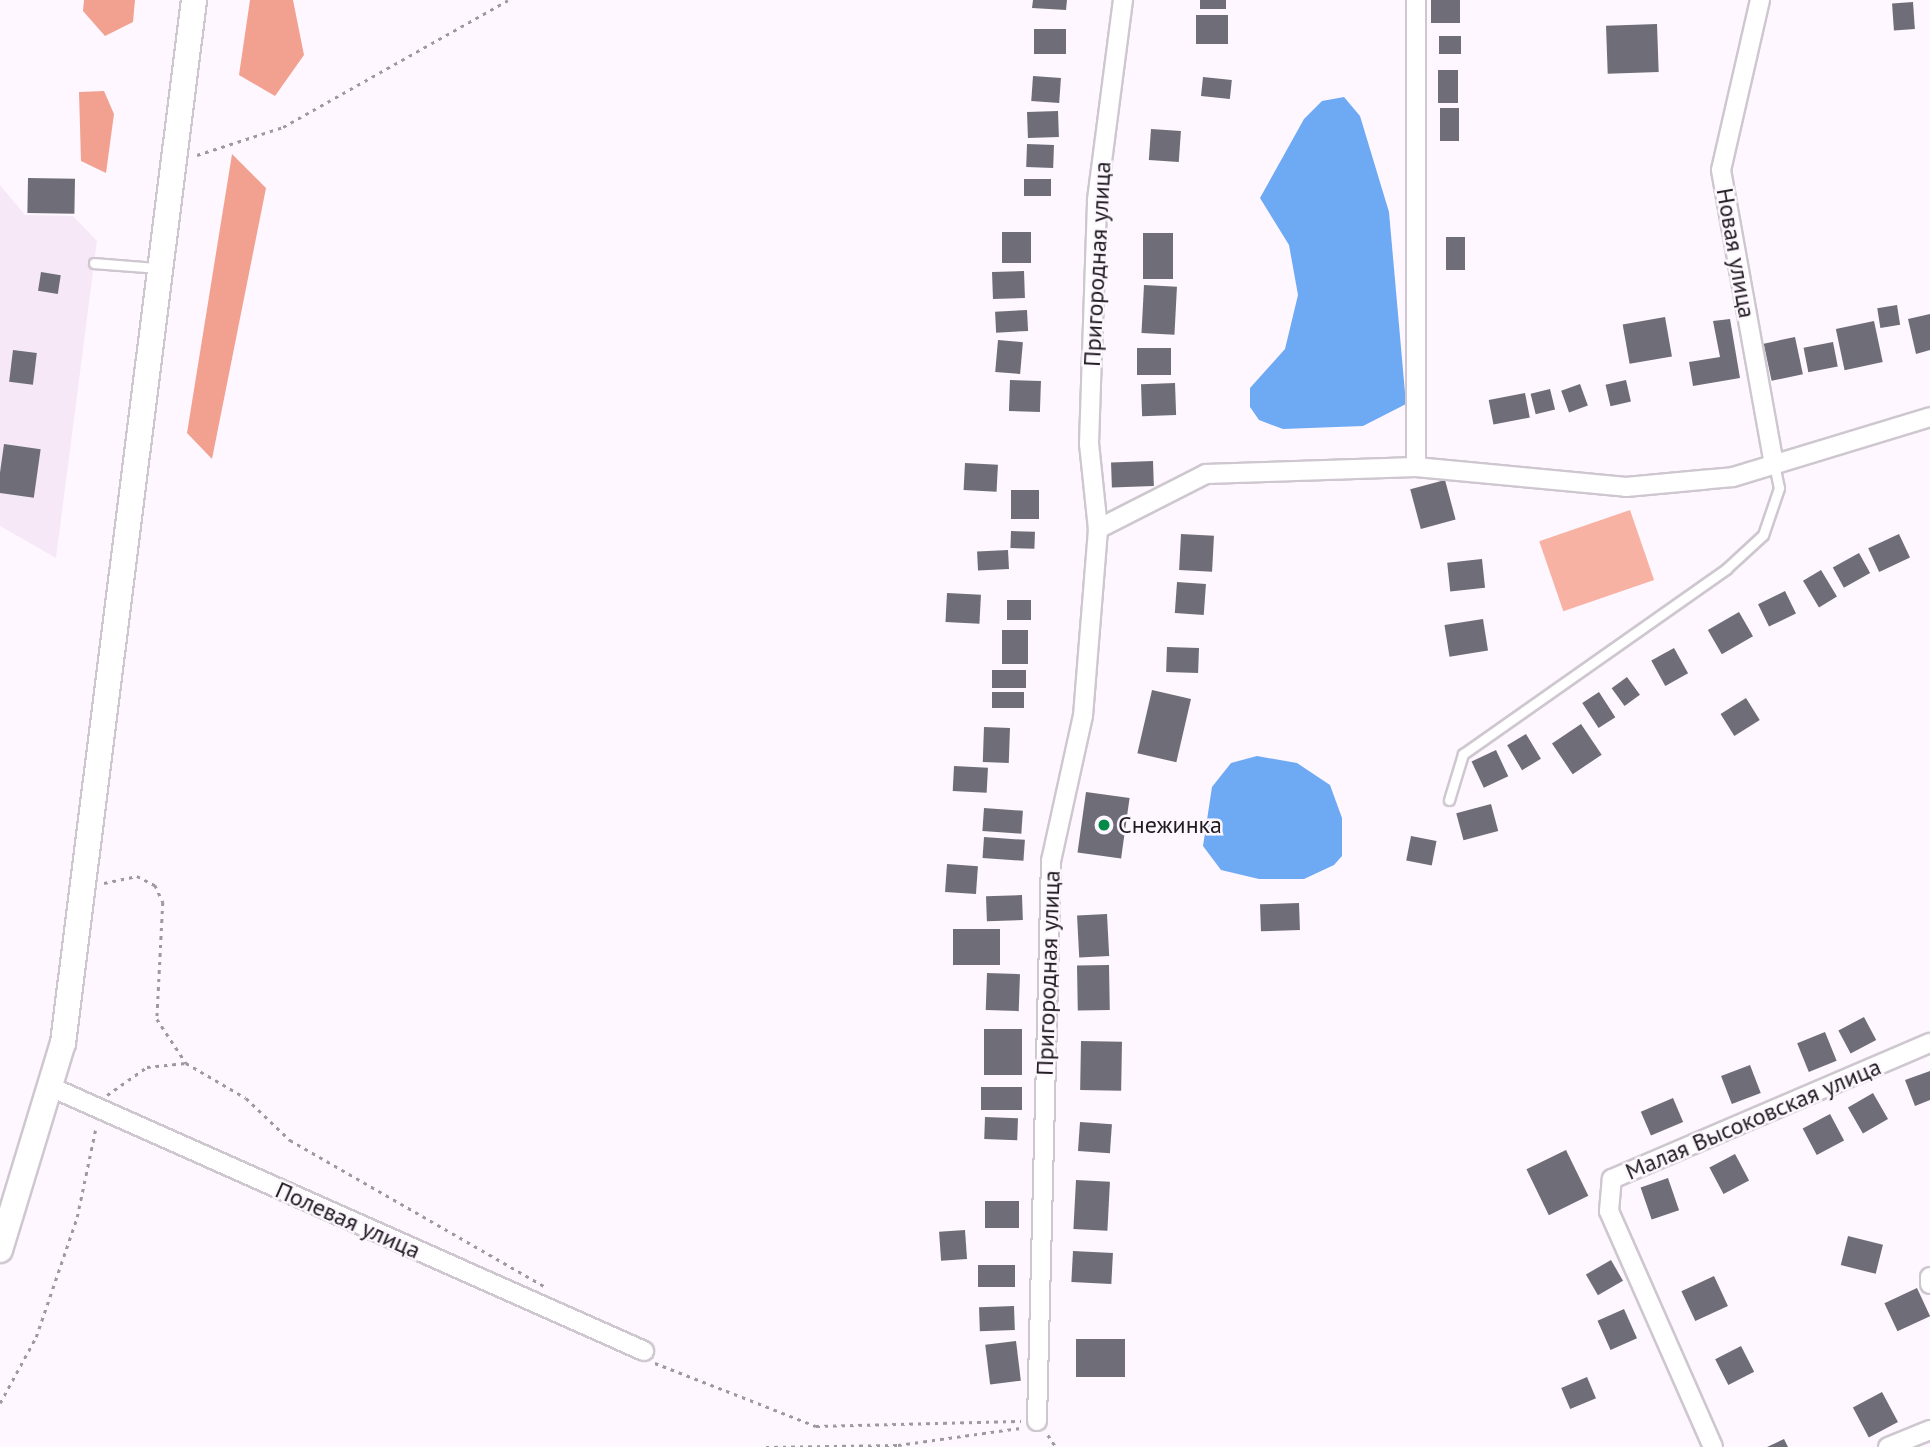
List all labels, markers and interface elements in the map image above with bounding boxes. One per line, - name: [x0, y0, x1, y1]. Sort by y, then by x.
- street label: Пригородная улица: [1077, 161, 1117, 367]
- street label: Новая улица: [1710, 186, 1762, 320]
- place label: Снежинка: [1118, 811, 1222, 839]
- marker: Снежинка: [1096, 817, 1112, 833]
- street label: Пригородная улица: [1030, 870, 1066, 1076]
- street label: Малая Высоковская улица: [1621, 1052, 1885, 1186]
- street label: Полевая улица: [271, 1175, 425, 1265]

